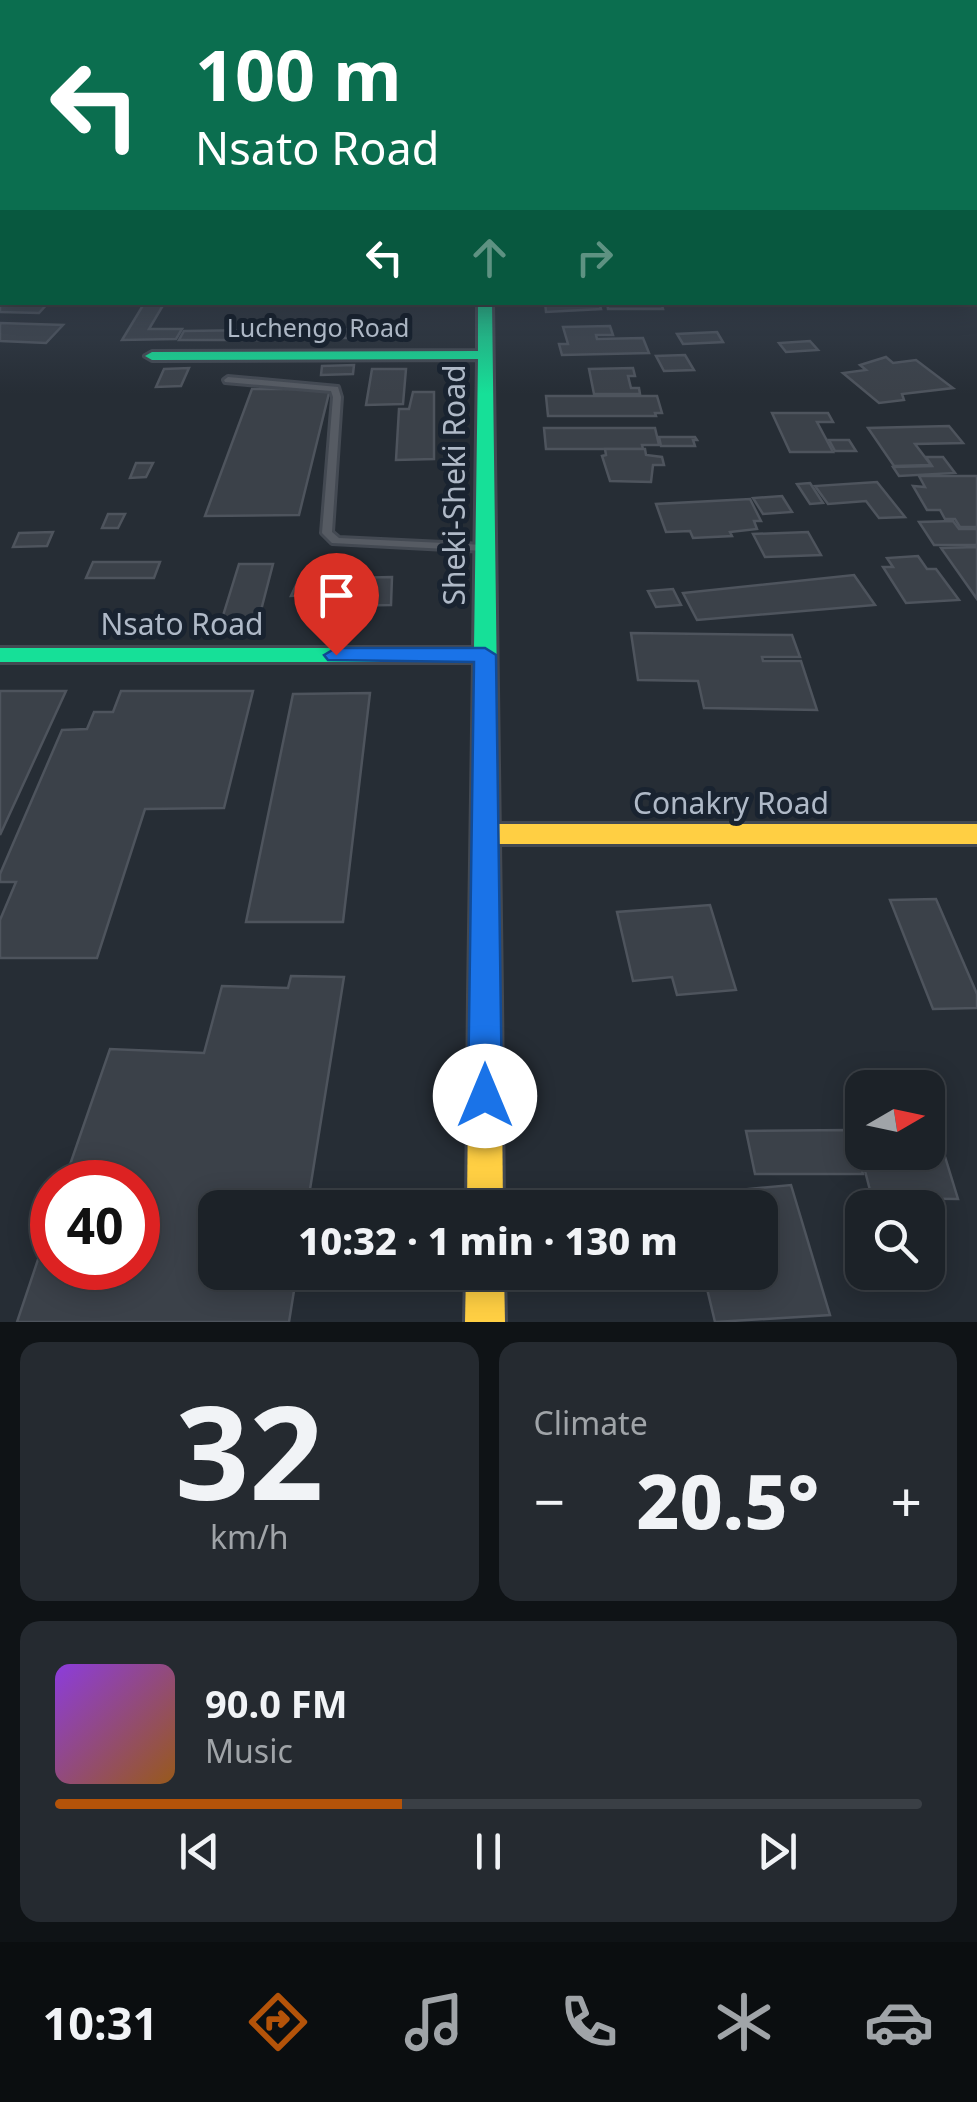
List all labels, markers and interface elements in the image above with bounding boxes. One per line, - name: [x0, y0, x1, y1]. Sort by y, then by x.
- text: 100 m: [195, 26, 402, 122]
- icon: left: [30, 40, 160, 170]
- text: Nsato Road: [195, 117, 439, 178]
- icon: left: [357, 230, 412, 285]
- icon: ahead: [462, 230, 517, 285]
- icon: right: [567, 230, 622, 285]
- street label: Luchengo Road: [227, 310, 409, 344]
- street label: Sheki-Sheki Road: [433, 365, 474, 605]
- pin: [294, 553, 379, 656]
- icon: arrive: [309, 568, 364, 623]
- street label: Nsato Road: [101, 603, 263, 644]
- street label: Conakry Road: [633, 782, 829, 823]
- position arrow: [433, 1044, 537, 1148]
- north arrow: [845, 1070, 945, 1170]
- map controls: [845, 1070, 945, 1290]
- speed limit sign: 40: [30, 1160, 160, 1290]
- button: search: [845, 1190, 945, 1290]
- text: 10:32 · 1 min · 130 m: [298, 1214, 678, 1266]
- text: 32: [175, 1361, 324, 1538]
- text: Climate: [534, 1401, 648, 1444]
- text: 20.5°: [636, 1449, 819, 1551]
- text: −: [534, 1463, 565, 1538]
- text: +: [891, 1463, 922, 1538]
- text: km/h: [210, 1515, 289, 1558]
- text: 90.0 FM: [205, 1677, 347, 1729]
- text: Music: [205, 1729, 293, 1772]
- icon: previous: [172, 1824, 227, 1879]
- icon: pause: [461, 1824, 516, 1879]
- icon: next: [750, 1824, 805, 1879]
- icon: directions: [243, 1987, 313, 2057]
- icon: music: [399, 1987, 469, 2057]
- icon: phone: [554, 1987, 624, 2057]
- icon: climate: [709, 1987, 779, 2057]
- icon: car: [864, 1987, 934, 2057]
- text: 10:31: [43, 1992, 158, 2053]

